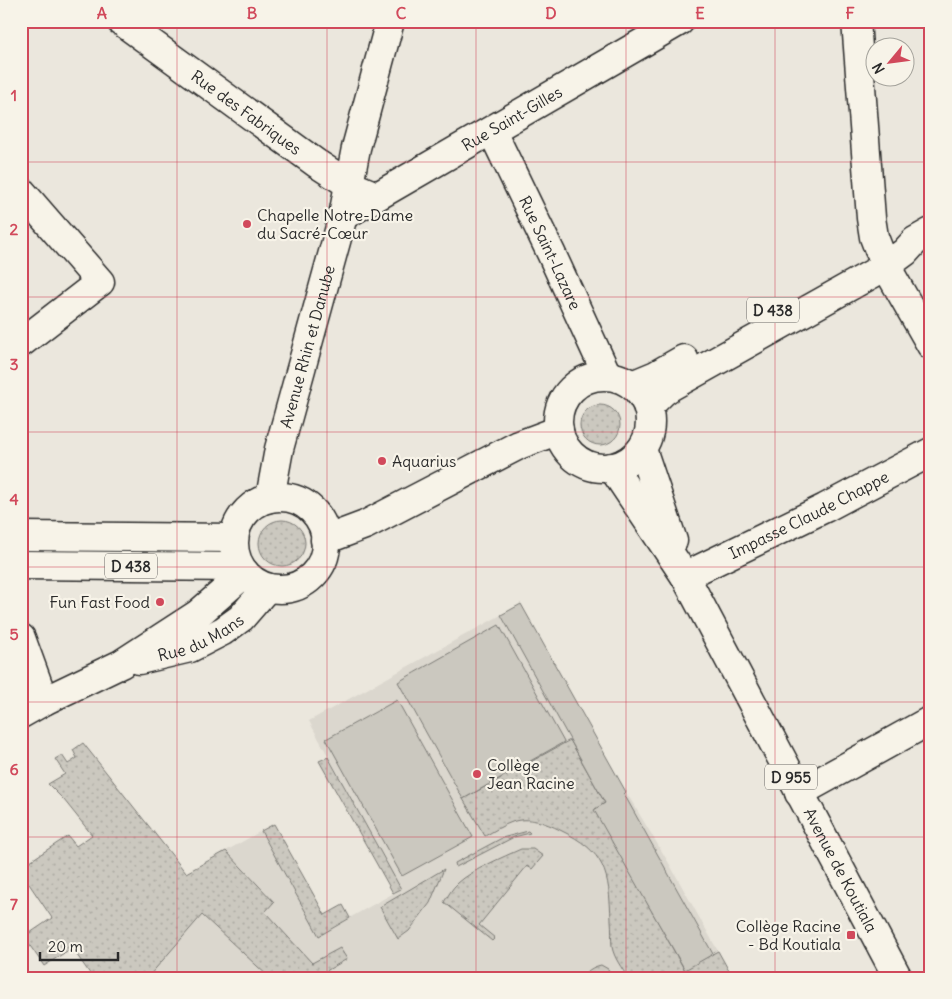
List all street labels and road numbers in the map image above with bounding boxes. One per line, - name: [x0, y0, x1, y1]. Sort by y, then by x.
- street label: Rue des Fabriques: [187, 66, 305, 159]
- street label: Rue Saint-Gilles: [458, 81, 566, 155]
- street label: Rue Saint-Lazare: [515, 193, 586, 313]
- street label: Avenue Rhin et Danube: [275, 263, 339, 430]
- road number: D 438: [747, 298, 799, 322]
- street label: Impasse Claude Chappe: [726, 466, 892, 563]
- road number: D 438: [105, 554, 157, 578]
- street label: Rue du Mans: [156, 609, 247, 665]
- road number: D 955: [765, 764, 817, 790]
- street label: Avenue de Koutiala: [800, 804, 882, 936]

